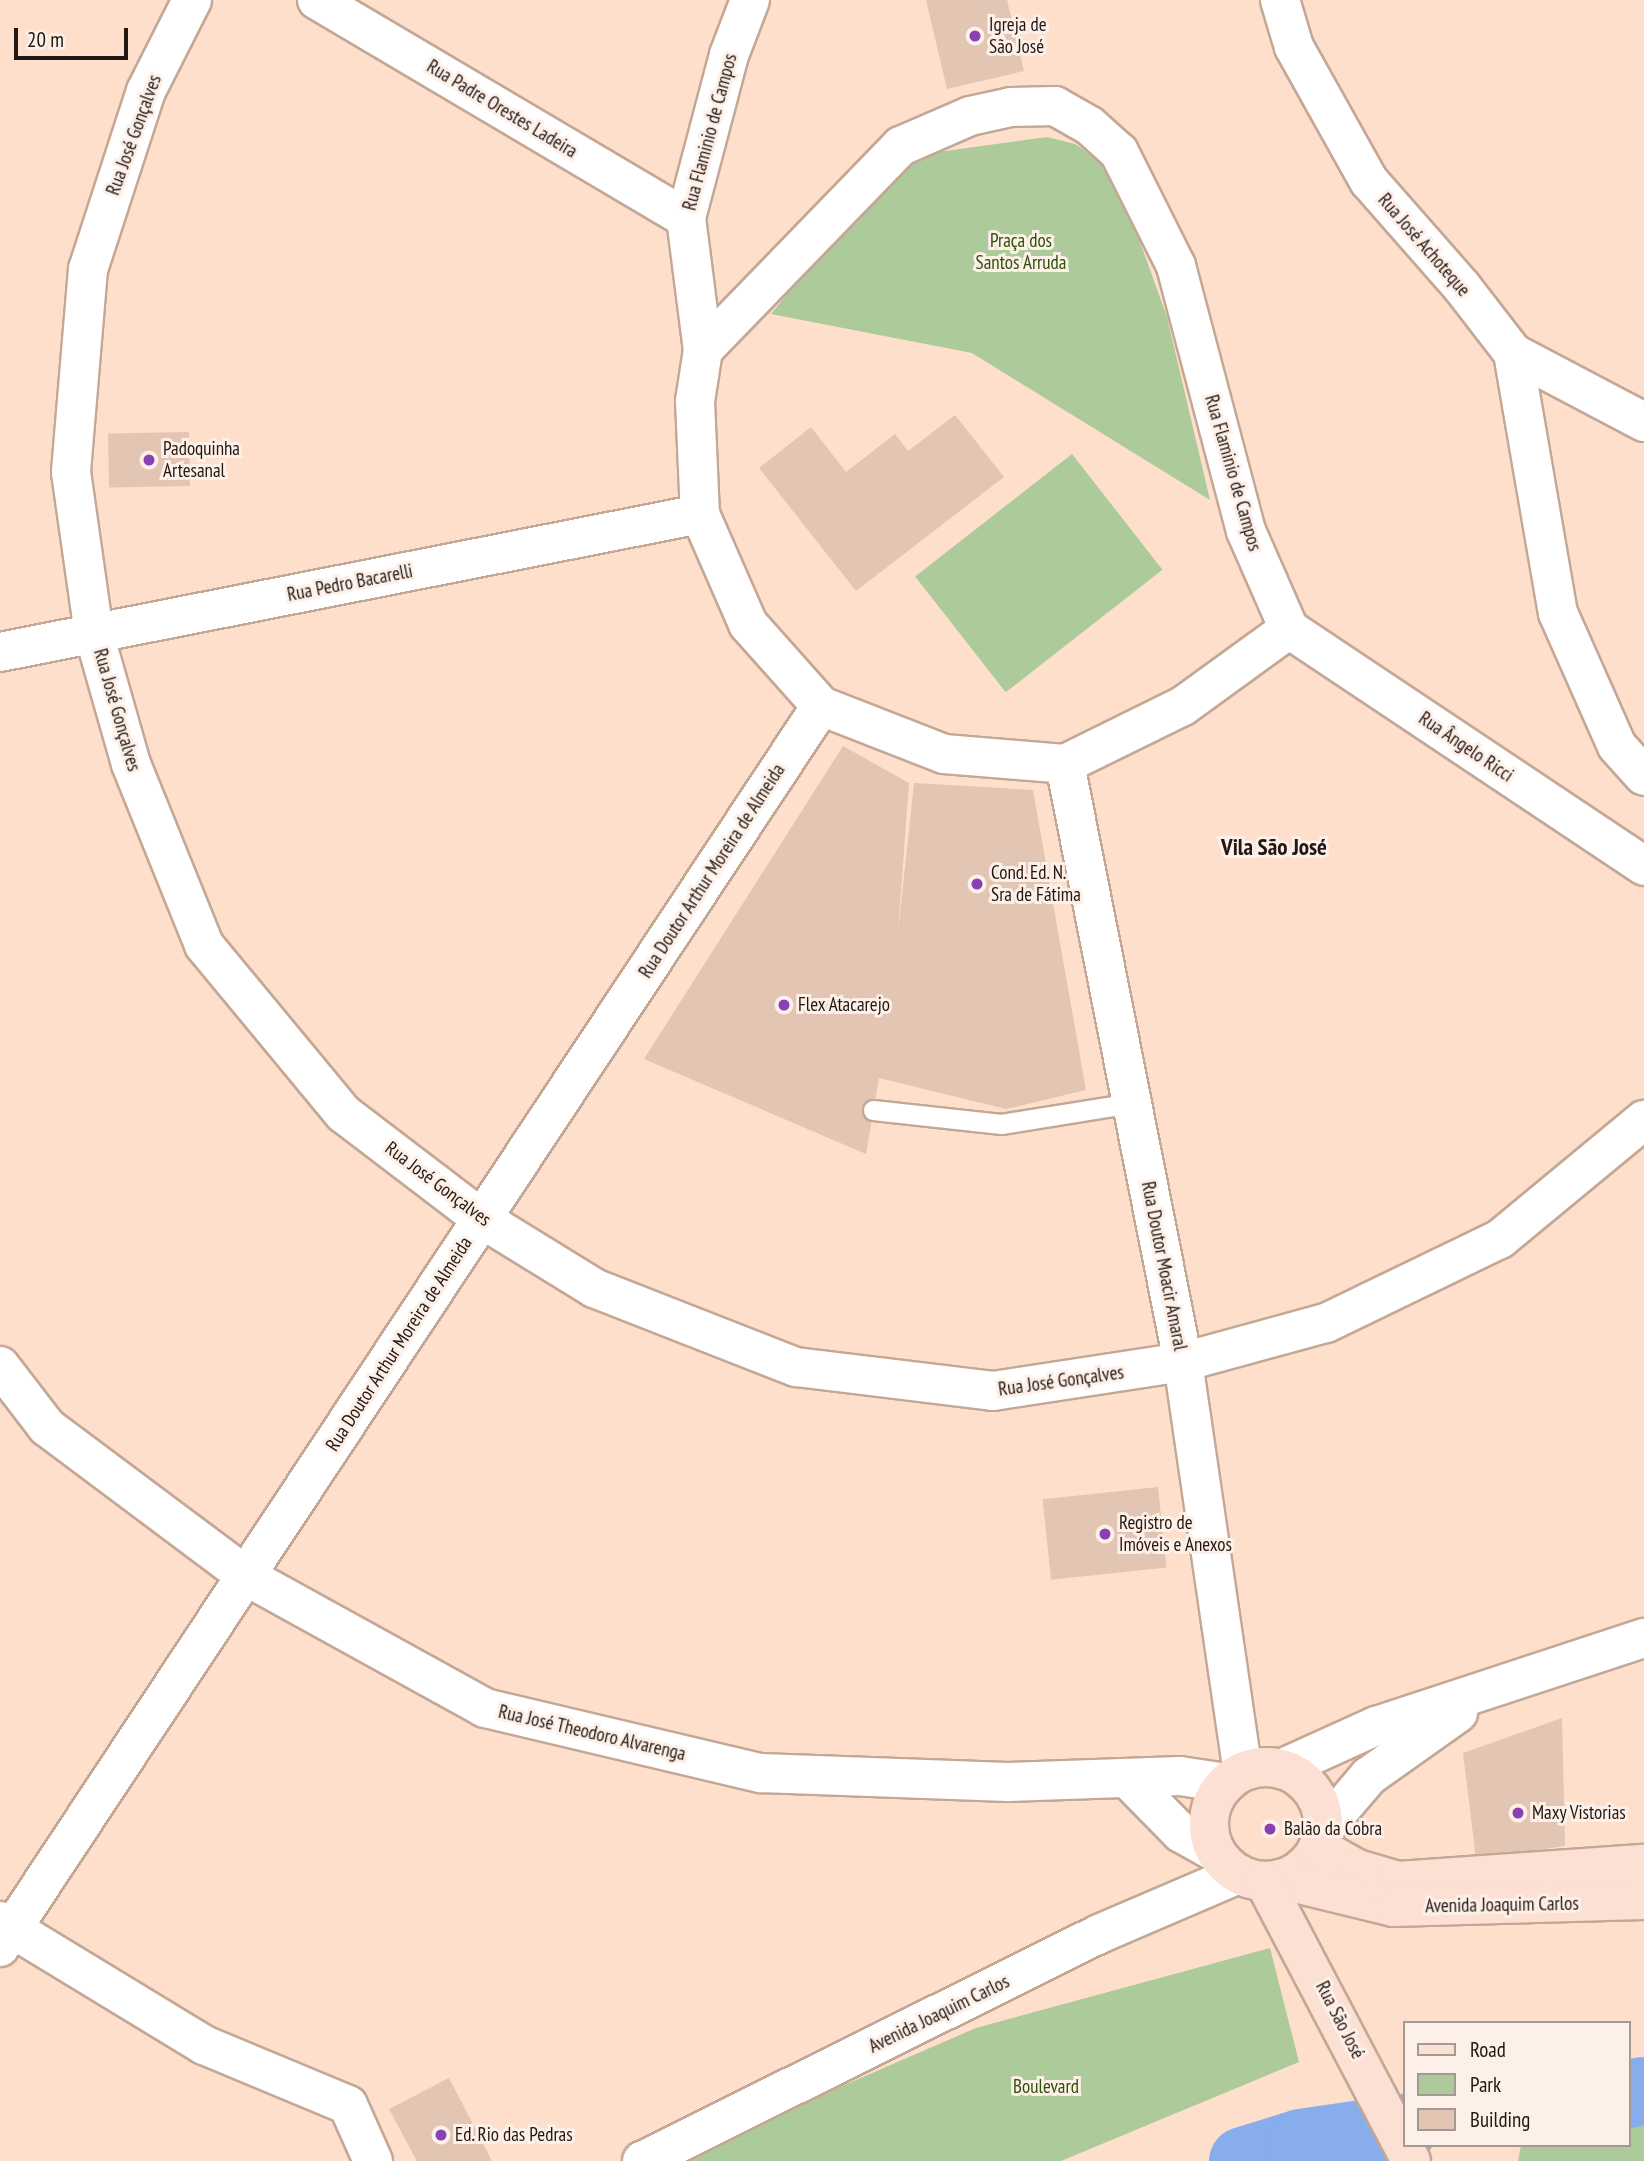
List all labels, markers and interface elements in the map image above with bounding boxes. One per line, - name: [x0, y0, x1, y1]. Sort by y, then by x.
- scale bar: [18, 14, 131, 58]
- place label: Igreja de São José: [989, 14, 1046, 58]
- text: 20 m: [27, 26, 64, 53]
- marker: Igreja de São José: [967, 28, 983, 44]
- street label: Rua Flaminio de Campos: [678, 51, 742, 213]
- street label: Rua Padre Orestes Ladeira: [423, 55, 581, 163]
- street label: Rua José Gonçalves: [102, 72, 166, 198]
- street label: Rua José Achoteque: [1373, 189, 1475, 301]
- park label: Praça dos Santos Arruda: [975, 230, 1067, 274]
- street label: Rua Flaminio de Campos: [1200, 392, 1266, 554]
- place label: Padoquinha Artesanal: [163, 438, 240, 482]
- marker: Padoquinha Artesanal: [141, 452, 157, 468]
- street label: Rua Pedro Bacarelli: [285, 560, 415, 606]
- street label: Rua José Gonçalves: [89, 646, 145, 774]
- street label: Rua Ângelo Ricci: [1414, 707, 1518, 787]
- street label: Rua Doutor Arthur Moreira de Almeida: [634, 759, 790, 983]
- district label: Vila São José: [1221, 833, 1327, 861]
- place label: Cond. Ed. N. Sra de Fátima: [991, 862, 1081, 906]
- marker: Cond. Ed. N. Sra de Fátima: [969, 876, 985, 892]
- place label: Flex Atacarejo: [798, 994, 891, 1016]
- marker: Flex Atacarejo: [776, 997, 792, 1013]
- street label: Rua José Gonçalves: [381, 1137, 495, 1231]
- street label: Rua Doutor Moacir Amaral: [1136, 1179, 1192, 1353]
- street label: Rua Doutor Arthur Moreira de Almeida: [321, 1232, 477, 1456]
- street label: Rua José Gonçalves: [997, 1361, 1125, 1401]
- place label: Registro de Imóveis e Anexos: [1119, 1512, 1232, 1556]
- marker: Registro de Imóveis e Anexos: [1097, 1526, 1113, 1542]
- street label: Rua José Theodoro Alvarenga: [496, 1700, 688, 1766]
- place label: Maxy Vistorias: [1532, 1802, 1627, 1824]
- marker: Maxy Vistorias: [1510, 1805, 1526, 1821]
- place label: Balão da Cobra: [1284, 1818, 1382, 1840]
- marker: Balão da Cobra: [1262, 1821, 1278, 1837]
- street label: Avenida Joaquim Carlos: [1425, 1892, 1579, 1918]
- street label: Avenida Joaquim Carlos: [865, 1970, 1013, 2058]
- street label: Rua São José: [1311, 1977, 1369, 2063]
- legend: [1402, 2021, 1630, 2147]
- text: Road: [1470, 2036, 1506, 2063]
- text: Park: [1470, 2071, 1501, 2098]
- park label: Boulevard: [1013, 2076, 1079, 2098]
- text: Building: [1470, 2106, 1530, 2133]
- place label: Ed. Rio das Pedras: [455, 2124, 574, 2146]
- marker: Ed. Rio das Pedras: [433, 2127, 449, 2143]

